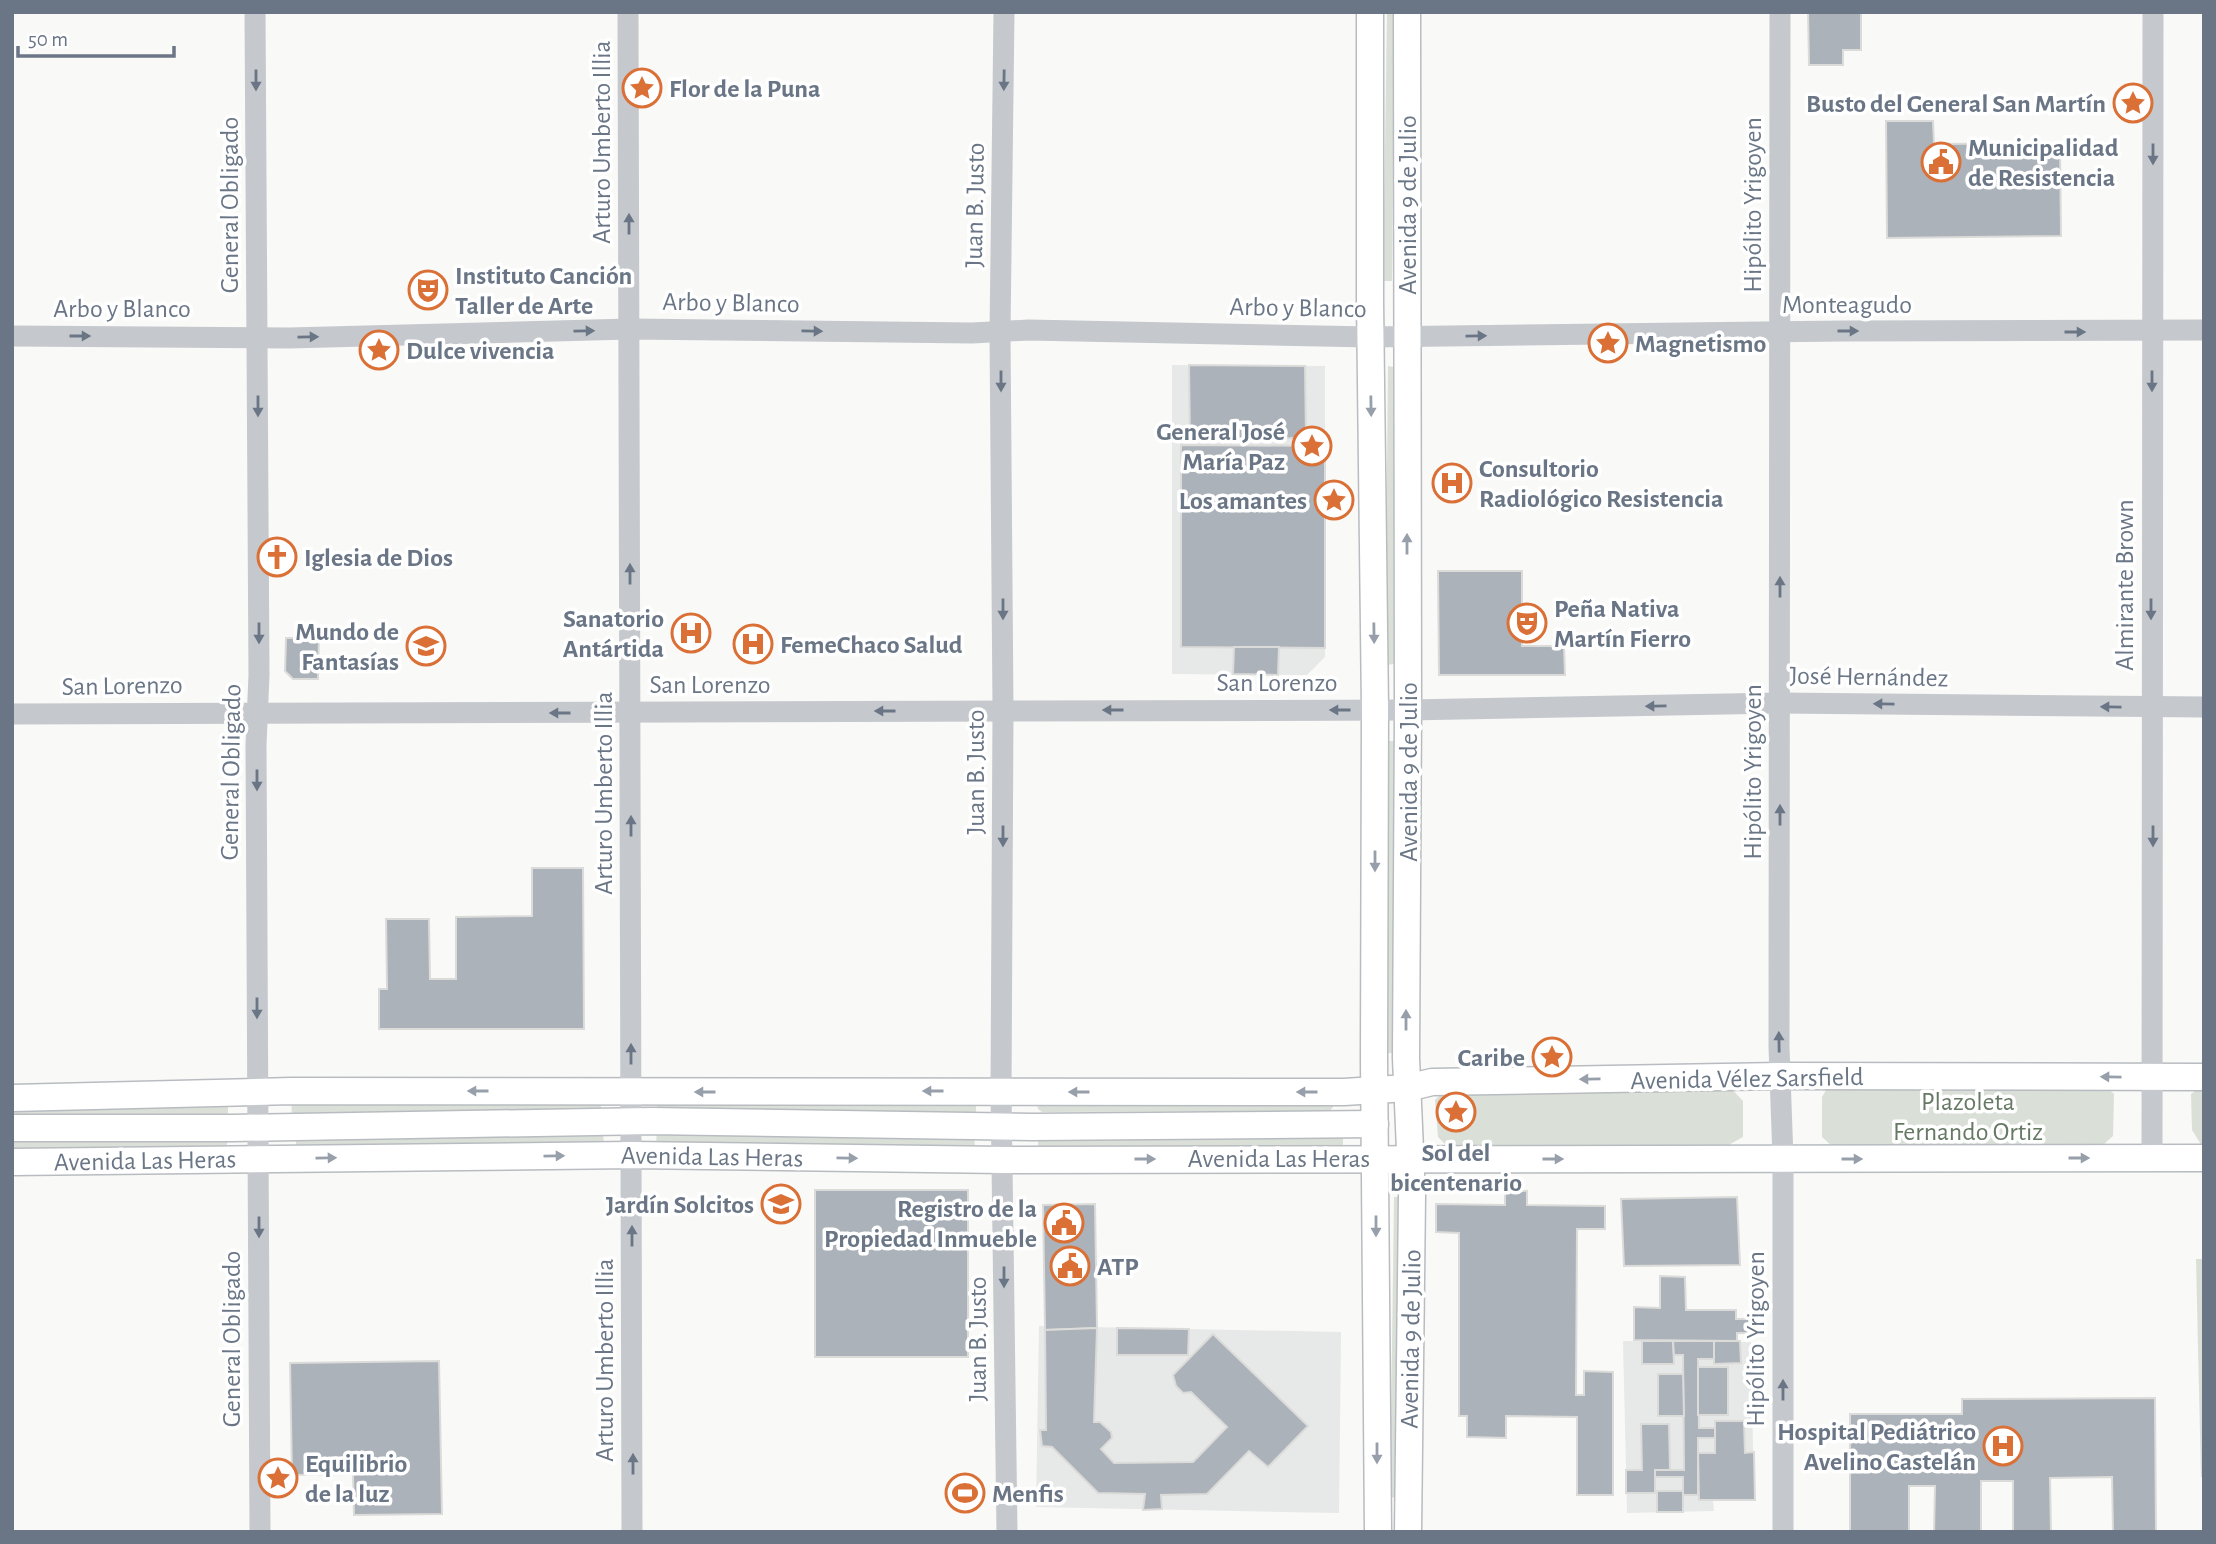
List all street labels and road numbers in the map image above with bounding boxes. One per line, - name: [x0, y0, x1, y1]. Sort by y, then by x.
- street label: Arturo Umberto Illia: [589, 40, 615, 244]
- street label: Avenida 9 de Julio: [1395, 115, 1421, 295]
- street label: General Obligado: [217, 117, 243, 293]
- street label: Hipólito Yrigoyen: [1740, 117, 1766, 293]
- street label: Juan B. Justo: [961, 142, 989, 268]
- street label: Arbo y Blanco: [662, 289, 800, 317]
- street label: Monteagudo: [1782, 292, 1912, 318]
- street label: Arbo y Blanco: [1229, 294, 1367, 322]
- street label: Arbo y Blanco: [53, 296, 191, 322]
- street label: Almirante Brown: [2112, 499, 2138, 671]
- street label: José Hernández: [1789, 663, 1949, 691]
- street label: San Lorenzo: [1216, 670, 1338, 696]
- street label: San Lorenzo: [61, 672, 183, 700]
- street label: San Lorenzo: [649, 672, 771, 698]
- street label: Avenida 9 de Julio: [1396, 682, 1422, 862]
- street label: General Obligado: [216, 684, 246, 860]
- street label: Hipólito Yrigoyen: [1740, 684, 1766, 860]
- street label: Arturo Umberto Illia: [591, 691, 617, 895]
- street label: Juan B. Justo: [963, 709, 989, 835]
- street label: Avenida Vélez Sarsfield: [1630, 1064, 1864, 1094]
- street label: Avenida Las Heras: [621, 1142, 803, 1172]
- street label: Avenida Las Heras: [54, 1146, 236, 1176]
- street label: Avenida Las Heras: [1188, 1146, 1370, 1172]
- street label: Avenida 9 de Julio: [1396, 1249, 1426, 1429]
- street label: General Obligado: [219, 1251, 245, 1427]
- street label: Hipólito Yrigoyen: [1743, 1251, 1769, 1427]
- street label: Arturo Umberto Illia: [592, 1258, 618, 1462]
- street label: Juan B. Justo: [965, 1276, 991, 1402]

